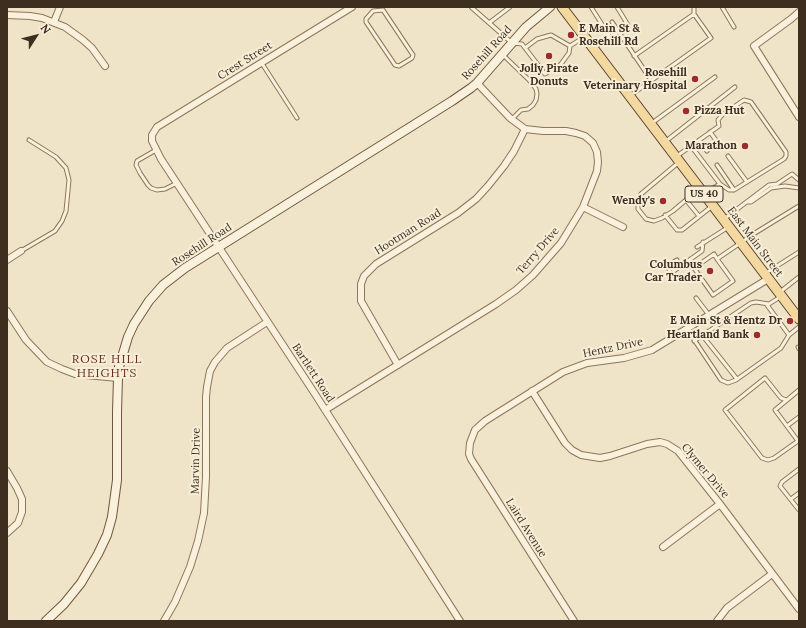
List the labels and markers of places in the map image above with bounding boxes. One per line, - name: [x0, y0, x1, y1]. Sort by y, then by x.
- place label: E Main St & Rosehill Rd: [579, 22, 640, 48]
- marker: E Main St & Rosehill Rd: [566, 30, 576, 40]
- marker: Jolly Pirate Donuts: [544, 51, 554, 61]
- place label: Jolly Pirate Donuts: [520, 62, 578, 88]
- place label: Rosehill Veterinary Hospital: [584, 66, 687, 92]
- marker: Rosehill Veterinary Hospital: [690, 74, 700, 84]
- place label: Pizza Hut: [694, 104, 744, 118]
- marker: Pizza Hut: [681, 106, 691, 116]
- place label: Marathon: [685, 139, 737, 153]
- marker: Marathon: [740, 141, 750, 151]
- place label: Wendy's: [612, 194, 655, 208]
- marker: Wendy's: [658, 196, 668, 206]
- place label: Columbus Car Trader: [645, 258, 702, 284]
- marker: Columbus Car Trader: [705, 266, 715, 276]
- place label: E Main St & Hentz Dr: [670, 314, 782, 328]
- marker: E Main St & Hentz Dr: [785, 316, 795, 326]
- place label: Heartland Bank: [667, 328, 749, 342]
- marker: Heartland Bank: [752, 330, 762, 340]

